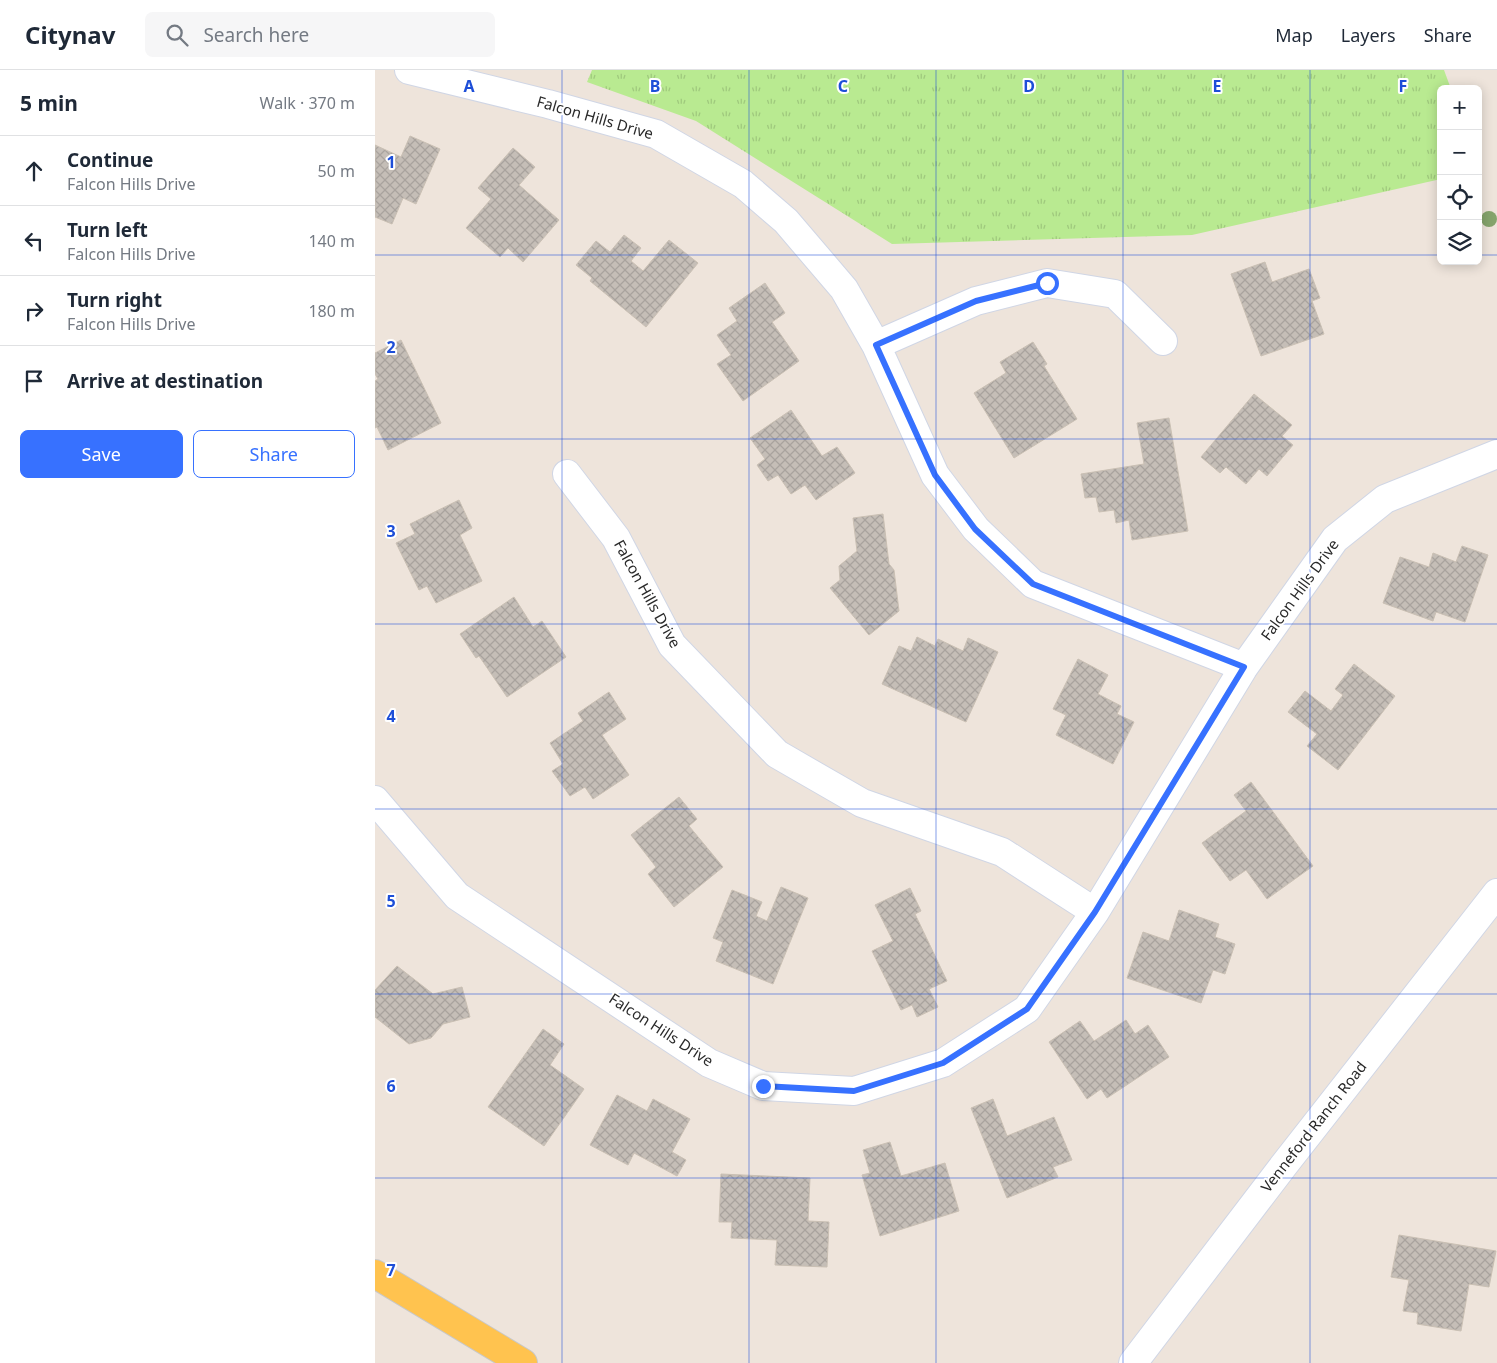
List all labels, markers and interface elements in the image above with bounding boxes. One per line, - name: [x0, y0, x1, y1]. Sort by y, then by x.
- search box: [145, 12, 495, 57]
- text: Citynav: [25, 18, 115, 51]
- icon: search: [163, 21, 191, 49]
- text: Search here: [203, 22, 309, 48]
- text: Map: [1275, 23, 1313, 47]
- text: Layers: [1341, 23, 1396, 47]
- text: Share: [1424, 23, 1472, 47]
- text: A: [463, 75, 475, 97]
- text: B: [650, 75, 660, 97]
- text: C: [838, 75, 848, 97]
- text: D: [1023, 75, 1035, 97]
- text: E: [1213, 75, 1222, 97]
- text: F: [1399, 75, 1407, 97]
- map controls: [1437, 85, 1482, 265]
- button: +: [1437, 85, 1482, 130]
- text: 5 min: [20, 89, 78, 117]
- street label: Falcon Hills Drive: [535, 91, 656, 143]
- text: Walk · 370 m: [260, 92, 355, 114]
- button: −: [1437, 130, 1482, 175]
- text: Continue: [67, 147, 153, 173]
- text: 1: [386, 151, 396, 173]
- icon: ahead: [20, 157, 48, 185]
- text: 50 m: [318, 160, 355, 182]
- text: Falcon Hills Drive: [67, 173, 195, 195]
- button: locate: [1437, 175, 1482, 220]
- text: Turn left: [67, 217, 148, 243]
- button: layers: [1437, 220, 1482, 265]
- icon: left: [20, 227, 48, 255]
- text: 140 m: [308, 230, 355, 252]
- text: Falcon Hills Drive: [67, 243, 195, 265]
- route start: [1036, 272, 1059, 295]
- text: Turn right: [67, 287, 162, 313]
- icon: right: [20, 297, 48, 325]
- text: 180 m: [308, 300, 355, 322]
- text: Falcon Hills Drive: [67, 313, 195, 335]
- text: 2: [386, 336, 396, 358]
- icon: arrive: [20, 367, 48, 395]
- text: Arrive at destination: [67, 368, 263, 394]
- button: Save: [20, 430, 183, 478]
- button: Share: [193, 430, 355, 478]
- text: 3: [386, 520, 396, 542]
- street label: Falcon Hills Drive: [1256, 535, 1343, 644]
- street label: Falcon Hills Drive: [610, 536, 686, 651]
- text: 4: [386, 705, 396, 727]
- text: 5: [386, 890, 396, 912]
- street label: Falcon Hills Drive: [606, 988, 717, 1070]
- street label: Venneford Ranch Road: [1256, 1057, 1371, 1196]
- text: 6: [386, 1075, 396, 1097]
- route end: [752, 1075, 775, 1098]
- text: 7: [386, 1259, 396, 1281]

